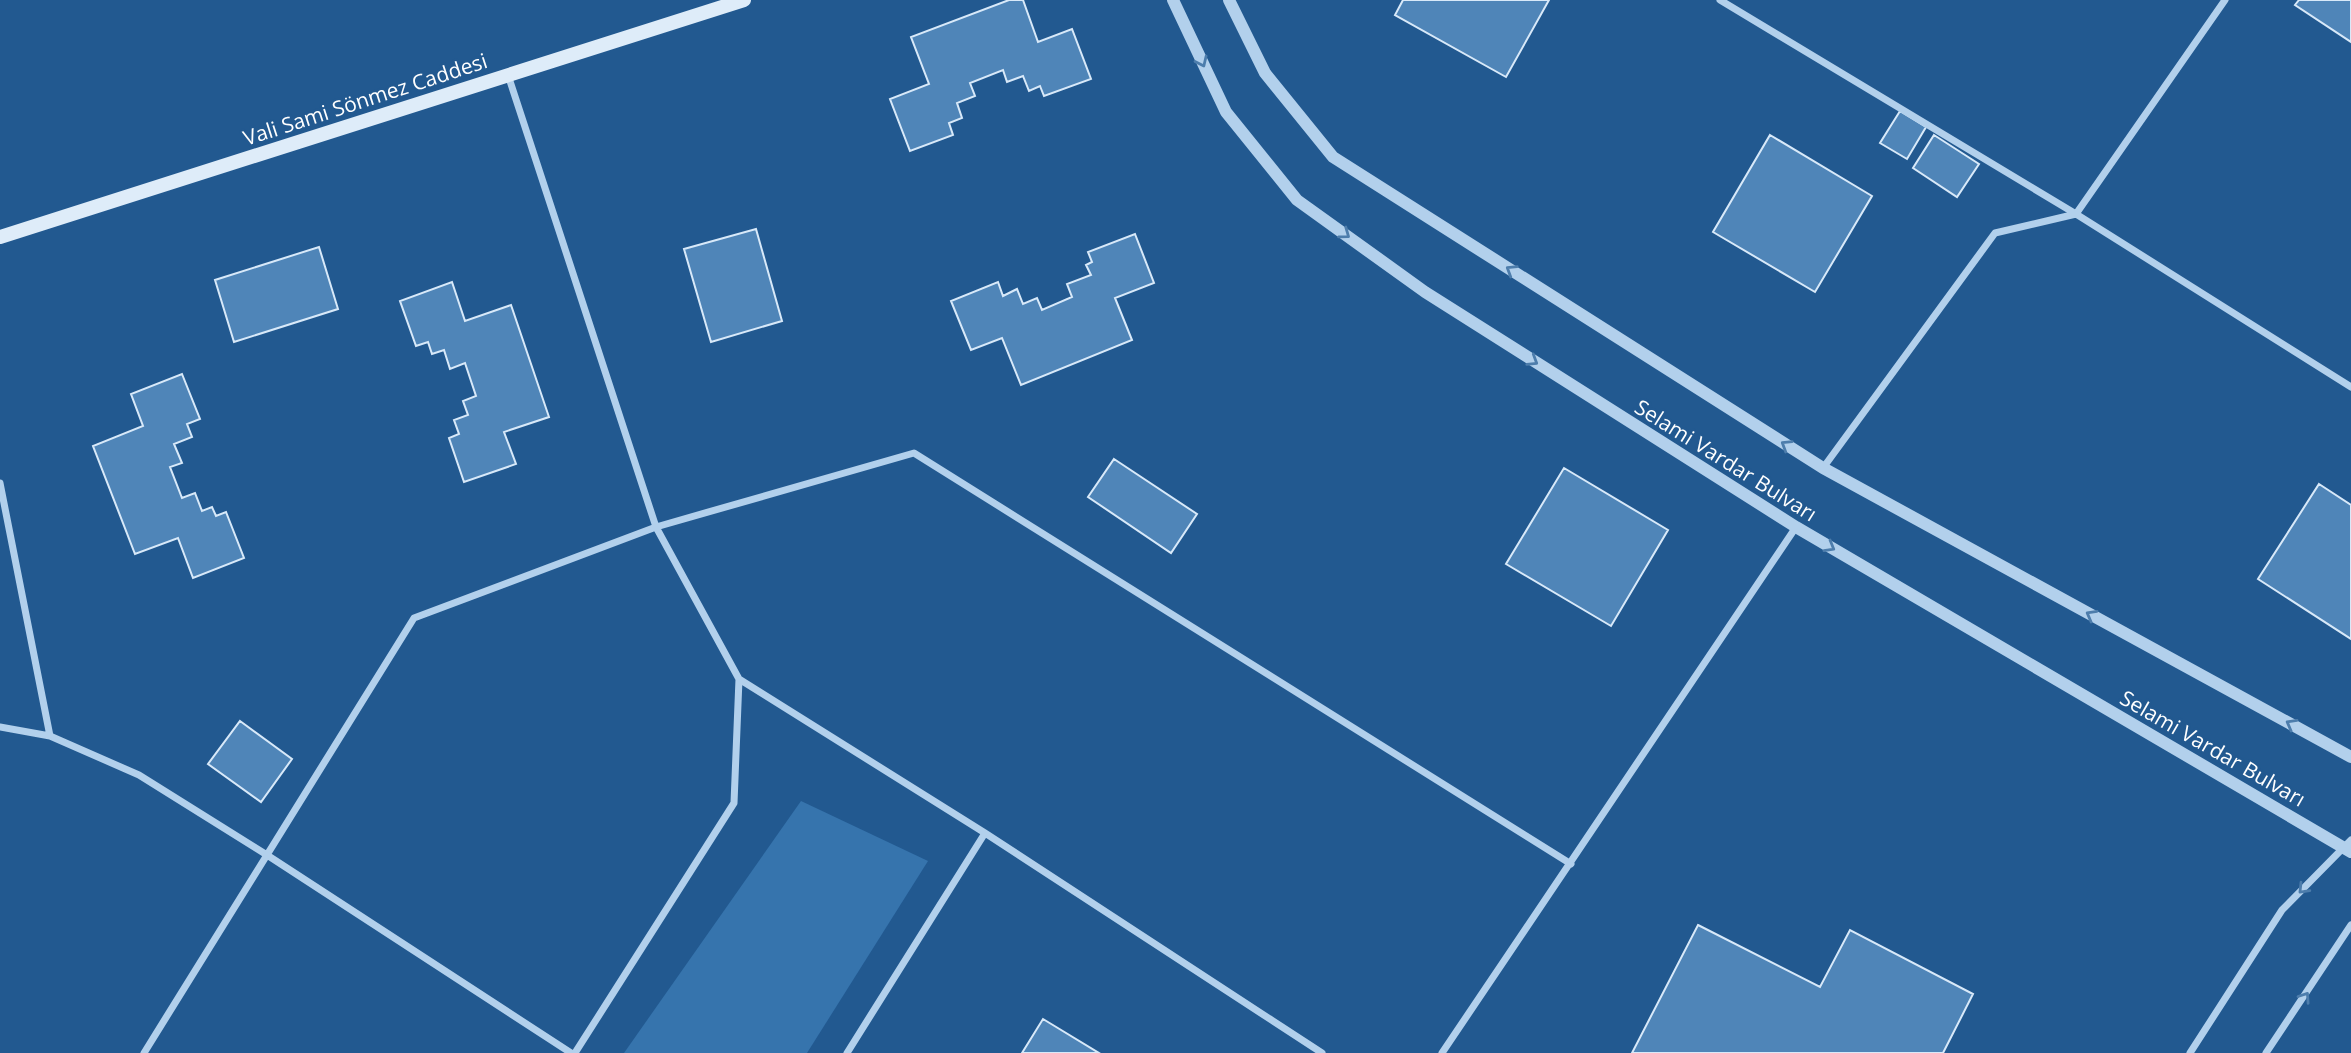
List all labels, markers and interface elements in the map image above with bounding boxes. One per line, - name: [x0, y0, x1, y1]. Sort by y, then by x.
- street label: Vali Sami Sönmez Caddesi: [239, 46, 491, 152]
- one-way arrow: [1194, 55, 1208, 67]
- one-way arrow: [1337, 226, 1350, 239]
- one-way arrow: [1506, 266, 1519, 279]
- one-way arrow: [1526, 353, 1539, 366]
- street label: Selami Vardar Bulvarı: [1630, 393, 1822, 527]
- one-way arrow: [1780, 440, 1793, 453]
- one-way arrow: [1822, 539, 1835, 552]
- one-way arrow: [2086, 610, 2099, 623]
- street label: Selami Vardar Bulvarı: [2115, 683, 2311, 813]
- one-way arrow: [2286, 719, 2298, 732]
- one-way arrow: [2298, 880, 2311, 893]
- one-way arrow: [2297, 991, 2310, 1004]

